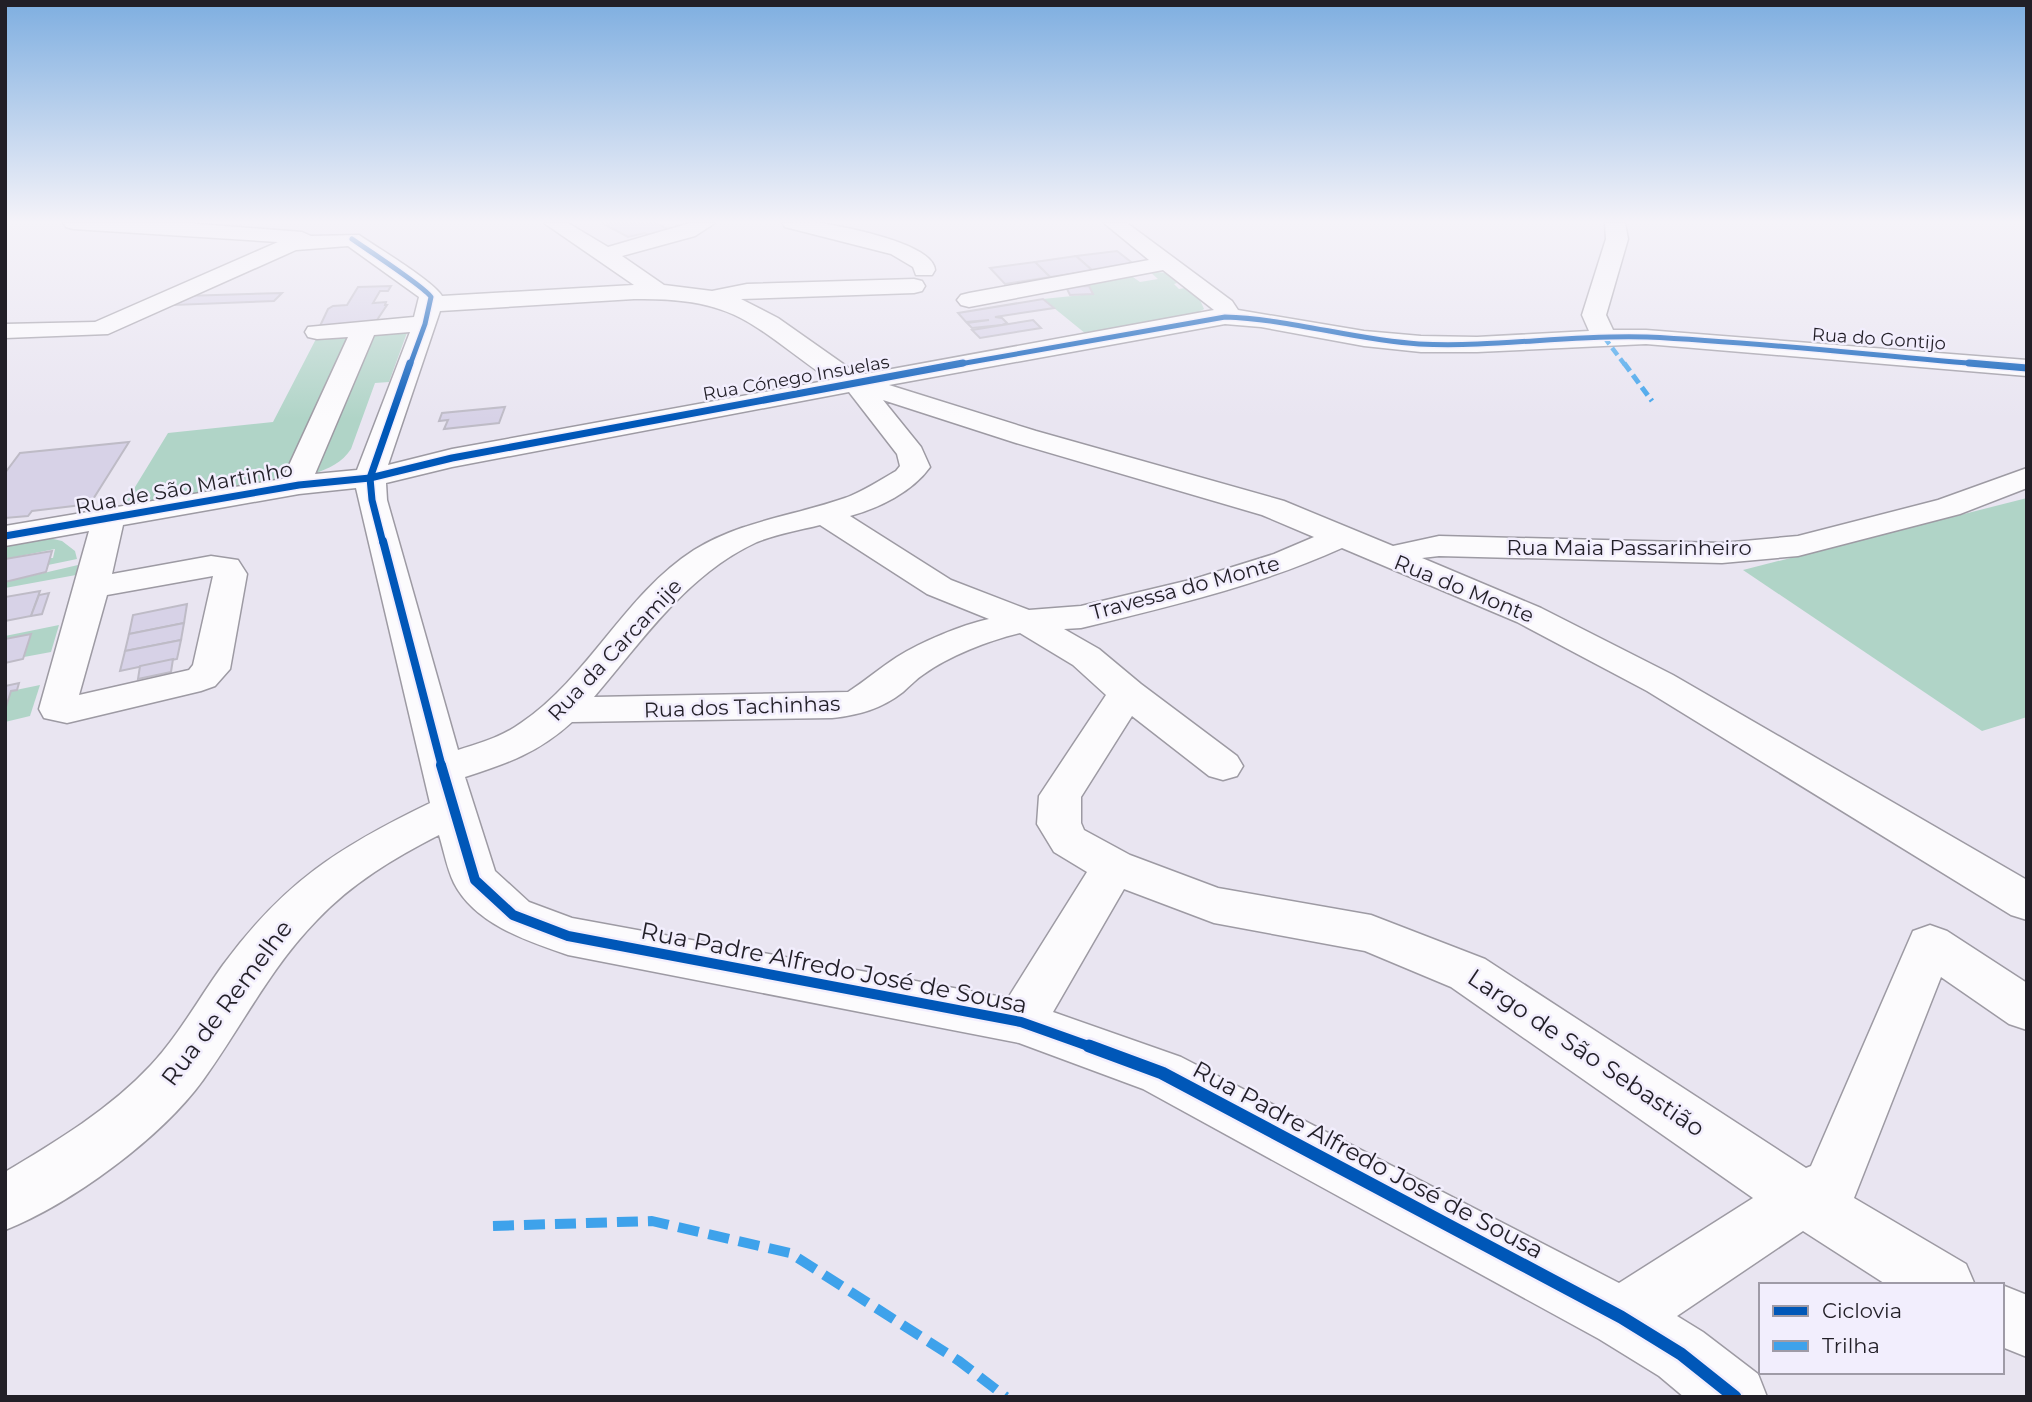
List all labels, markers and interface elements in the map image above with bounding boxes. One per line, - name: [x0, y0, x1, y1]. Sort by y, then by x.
- street label: Rua do Gontijo: [1811, 323, 1947, 355]
- street label: Rua Cónego Insuelas: [701, 351, 891, 405]
- street label: Rua de São Martinho: [73, 456, 295, 519]
- street label: Rua Maia Passarinheiro: [1506, 535, 1752, 560]
- street label: Rua do Monte: [1391, 549, 1538, 628]
- street label: Travessa do Monte: [1088, 550, 1282, 625]
- street label: Rua da Carcamije: [542, 573, 687, 726]
- street label: Rua dos Tachinhas: [643, 691, 841, 722]
- street label: Rua de Remelhe: [155, 914, 298, 1091]
- street label: Rua Padre Alfredo José de Sousa: [638, 916, 1030, 1019]
- street label: Largo de São Sebastião: [1462, 962, 1710, 1143]
- street label: Rua Padre Alfredo José de Sousa: [1188, 1055, 1549, 1265]
- legend: [1759, 1283, 2004, 1374]
- text: Ciclovia: [1822, 1298, 1902, 1323]
- text: Trilha: [1822, 1333, 1880, 1358]

